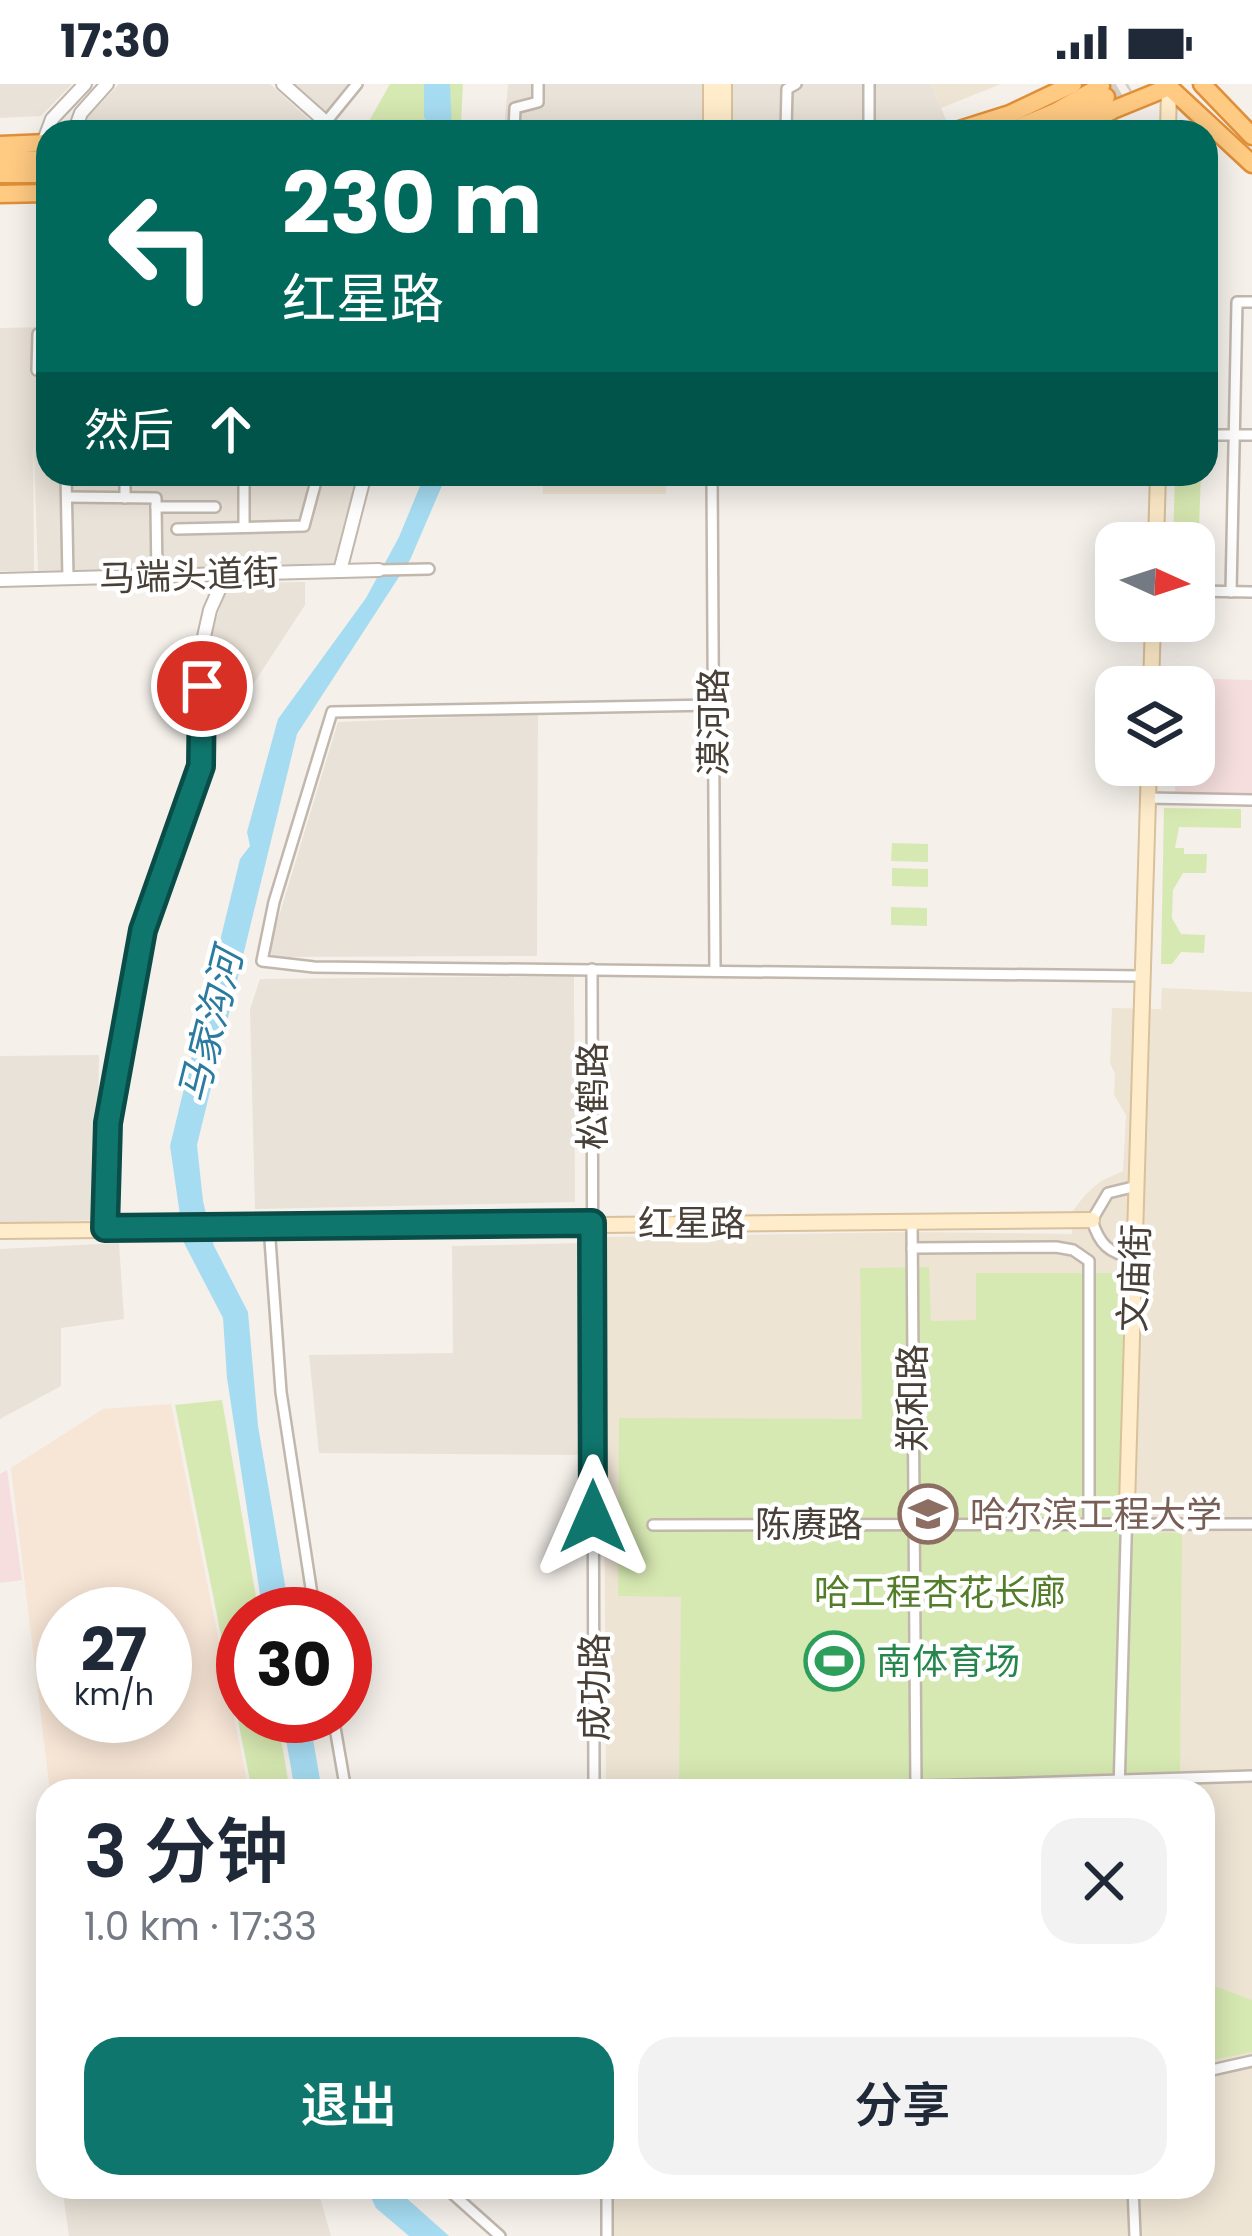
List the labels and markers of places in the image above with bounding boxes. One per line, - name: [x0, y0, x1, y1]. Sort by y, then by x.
- pin: [151, 635, 253, 737]
- school or university icon: 哈尔滨工程大学: [897, 1483, 959, 1545]
- place label: 哈尔滨工程大学: [970, 1489, 1222, 1540]
- sports icon: 南体育场: [803, 1630, 865, 1692]
- place label: 南体育场: [876, 1636, 1020, 1687]

